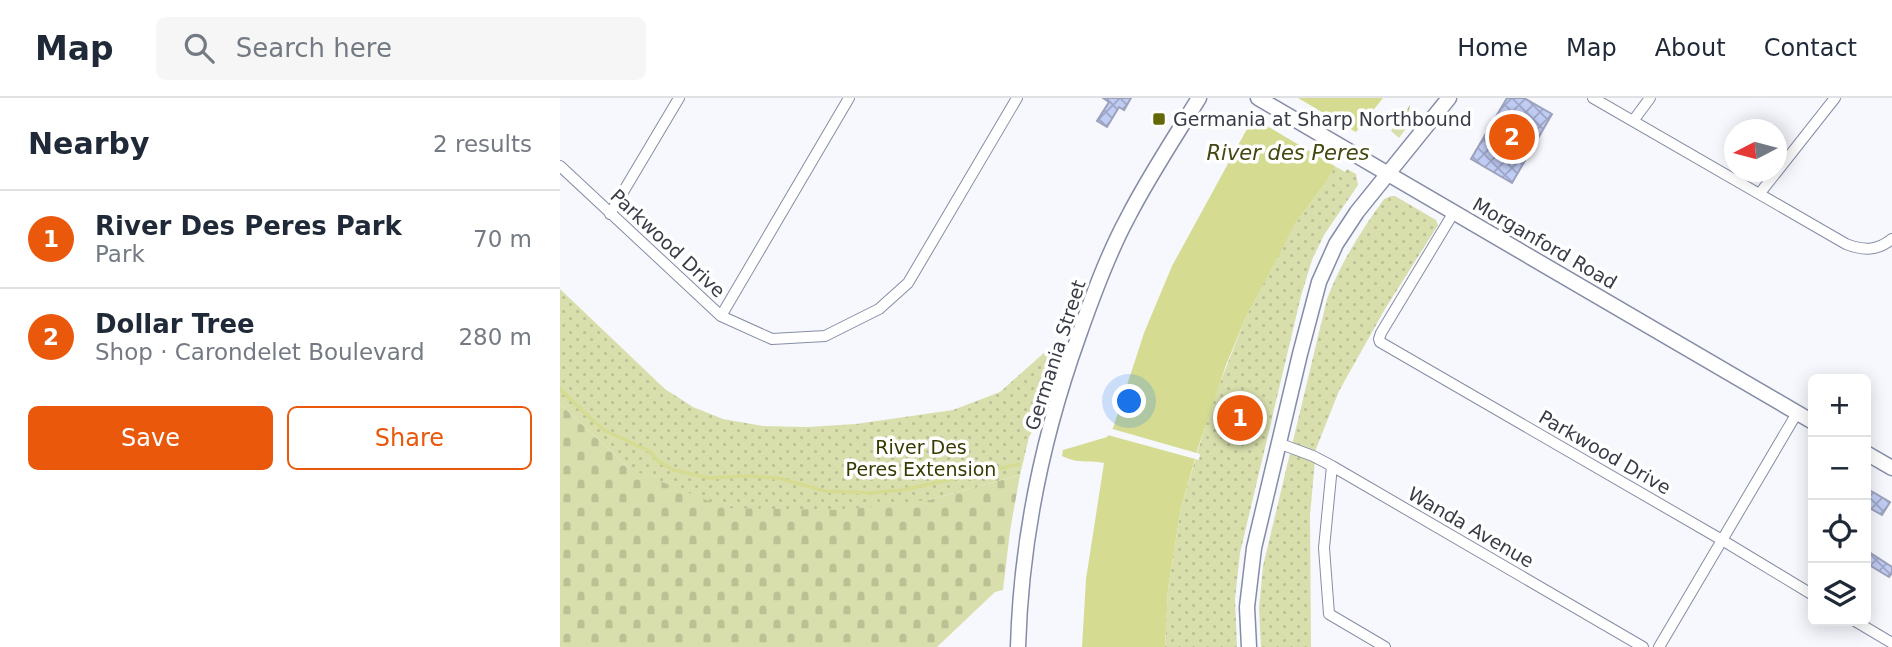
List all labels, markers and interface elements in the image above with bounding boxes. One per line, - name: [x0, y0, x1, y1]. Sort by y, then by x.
- search box: [156, 17, 646, 80]
- text: Map: [35, 29, 114, 68]
- icon: search: [180, 29, 218, 67]
- text: Search here: [236, 33, 392, 63]
- text: Home: [1457, 34, 1528, 62]
- text: Map: [1566, 34, 1617, 62]
- text: About: [1655, 34, 1726, 62]
- text: Contact: [1764, 34, 1857, 62]
- place label: Germania at Sharp Northbound: [1173, 108, 1472, 130]
- marker: Germania at Sharp Northbound: [1151, 111, 1167, 127]
- pin: 2: [1489, 111, 1535, 163]
- north arrow: [1724, 119, 1787, 182]
- text: Nearby: [28, 126, 150, 161]
- text: 2 results: [433, 131, 532, 157]
- water label: River des Peres: [1206, 141, 1370, 165]
- street label: Parkwood Drive: [606, 184, 730, 302]
- street label: Morganford Road: [1469, 193, 1621, 293]
- text: River Des Peres Park: [95, 211, 402, 241]
- text: 1: [43, 226, 59, 252]
- text: 70 m: [473, 226, 532, 252]
- text: Park: [95, 241, 145, 267]
- street label: Germania Street: [1020, 277, 1090, 433]
- text: Dollar Tree: [95, 309, 255, 339]
- text: 2: [43, 324, 59, 350]
- text: 280 m: [458, 324, 532, 350]
- text: Shop · Carondelet Boulevard: [95, 339, 424, 365]
- map controls: [1808, 374, 1871, 626]
- button: +: [1808, 374, 1871, 437]
- your location: [1112, 384, 1146, 418]
- pin: 1: [1217, 392, 1263, 444]
- street label: Parkwood Drive: [1535, 405, 1675, 499]
- button: Save: [28, 406, 273, 470]
- button: Share: [287, 406, 532, 470]
- park label: River Des Peres Extension: [846, 436, 996, 480]
- button: −: [1808, 437, 1871, 500]
- street label: Wanda Avenue: [1404, 482, 1538, 572]
- button: locate: [1808, 500, 1871, 563]
- button: layers: [1808, 563, 1871, 626]

